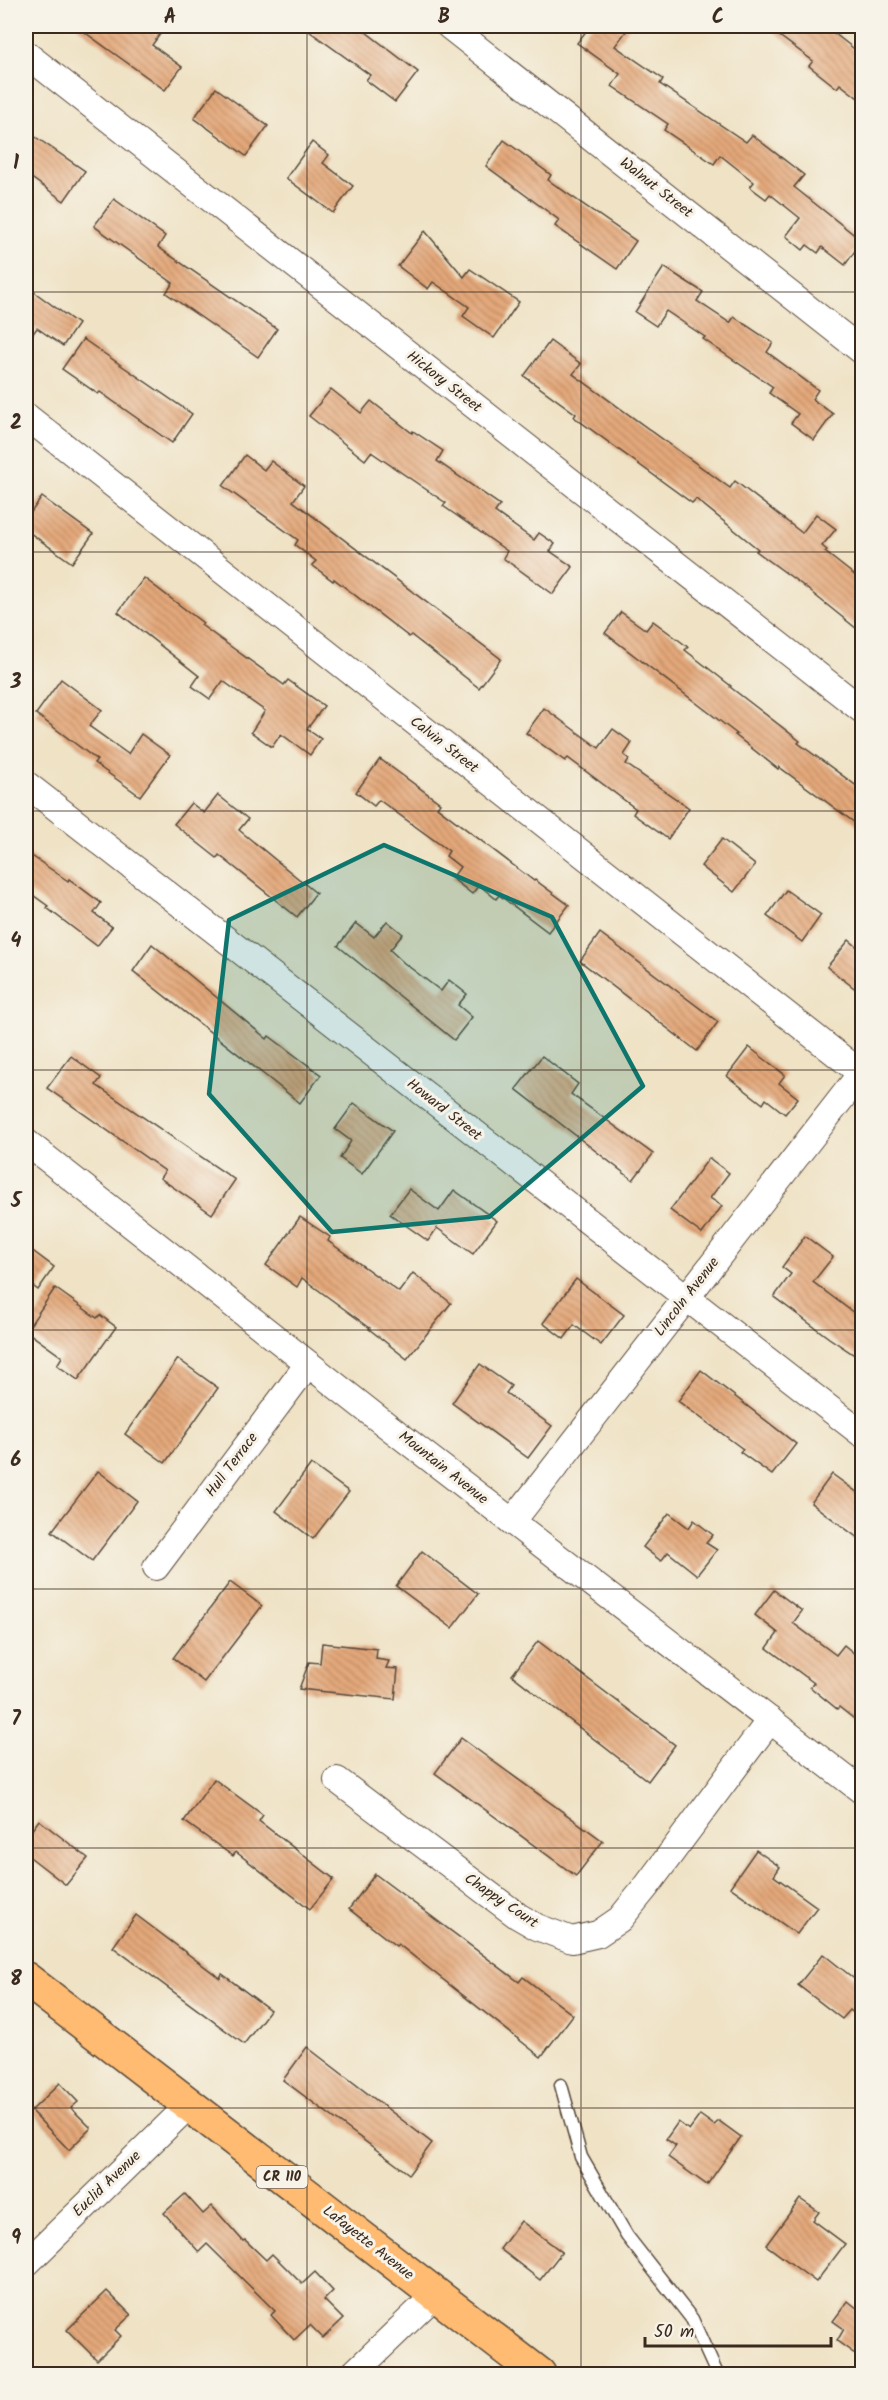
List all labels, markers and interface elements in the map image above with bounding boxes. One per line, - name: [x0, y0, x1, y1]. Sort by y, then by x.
- text: A: [164, 2, 176, 34]
- text: B: [438, 2, 450, 34]
- text: C: [712, 2, 724, 34]
- text: 1: [13, 148, 19, 180]
- street label: Walnut Street: [614, 152, 698, 225]
- street label: Hickory Street: [401, 345, 487, 419]
- text: 2: [10, 408, 22, 440]
- text: 3: [10, 667, 22, 699]
- street label: Calvin Street: [404, 710, 484, 780]
- text: 4: [11, 926, 22, 958]
- street label: Howard Street: [401, 1073, 487, 1147]
- text: 5: [10, 1186, 23, 1218]
- street label: Lincoln Avenue: [648, 1252, 726, 1342]
- street label: Mountain Avenue: [393, 1425, 493, 1511]
- street label: Hull Terrace: [200, 1427, 265, 1502]
- text: 6: [11, 1445, 22, 1477]
- text: 7: [11, 1704, 21, 1736]
- street label: Chappy Court: [459, 1867, 543, 1935]
- text: 8: [10, 1964, 22, 1996]
- street label: Euclid Avenue: [67, 2145, 147, 2223]
- road number: CR 110: [256, 2166, 308, 2188]
- street label: Lafayette Avenue: [317, 2200, 419, 2287]
- text: 9: [11, 2223, 21, 2255]
- scale bar: [645, 2310, 831, 2348]
- text: 50 m: [654, 2318, 694, 2347]

